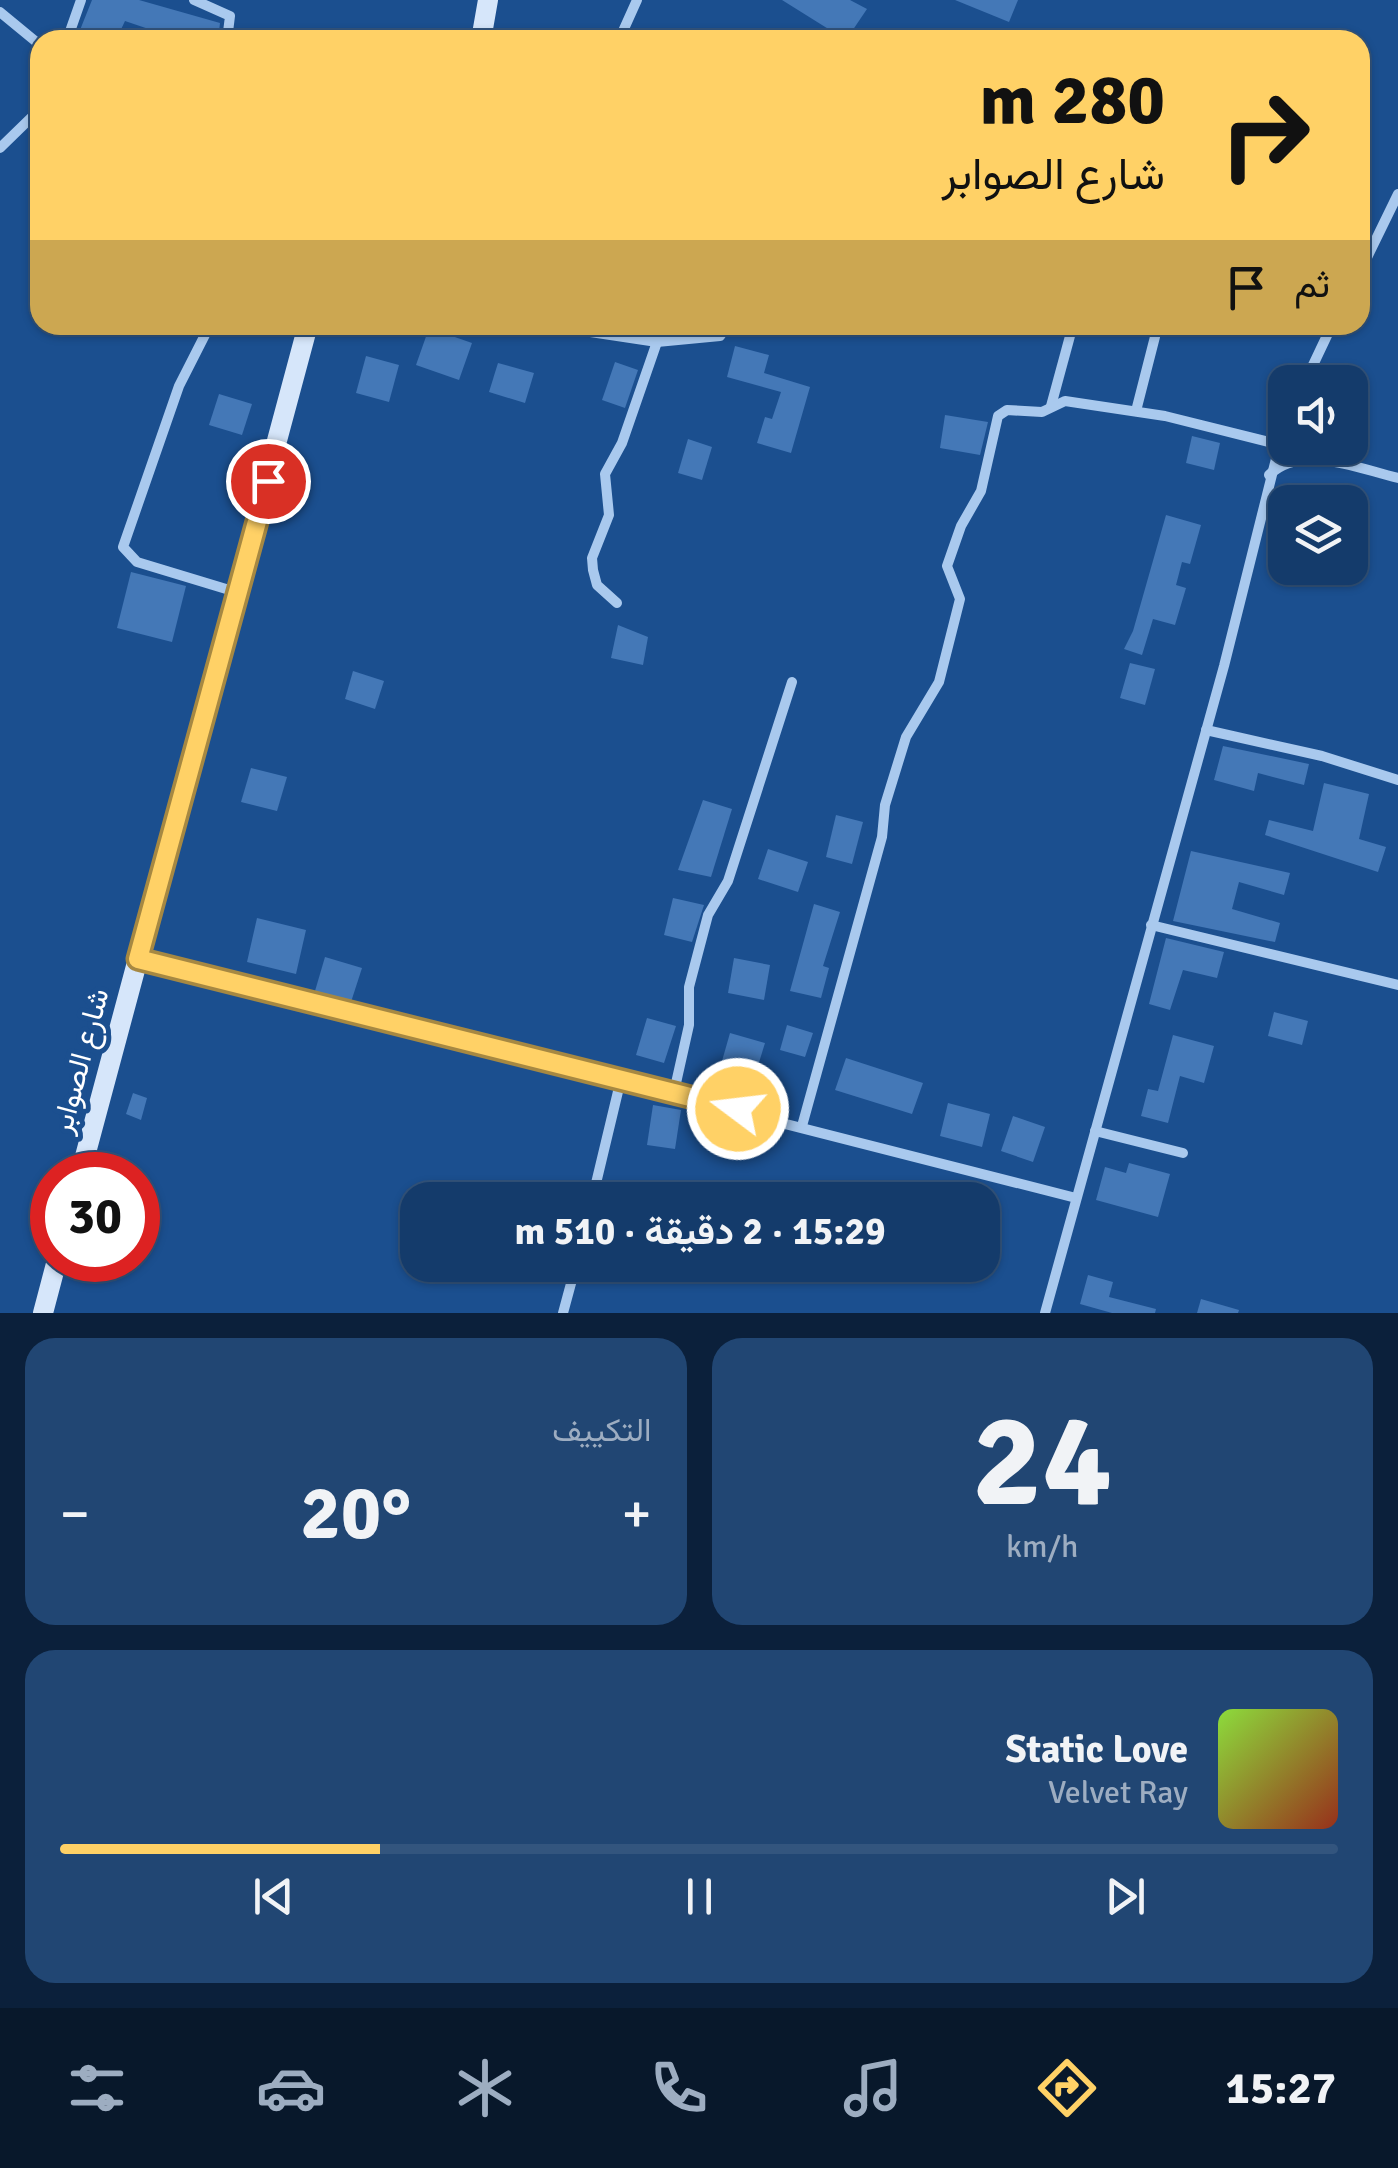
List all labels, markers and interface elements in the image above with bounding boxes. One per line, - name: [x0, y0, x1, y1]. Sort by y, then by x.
- text: 280 m: [980, 57, 1165, 143]
- icon: right: [1200, 70, 1330, 200]
- text: شارع الصوابر: [941, 147, 1165, 202]
- icon: arrive: [1219, 260, 1274, 315]
- text: ثم: [1294, 261, 1330, 308]
- map controls: [1268, 365, 1368, 585]
- button: sound: [1268, 365, 1368, 465]
- pin: [226, 439, 311, 524]
- icon: arrive: [241, 454, 296, 509]
- button: layers: [1268, 485, 1368, 585]
- street label: شارع الصوابر: [43, 984, 119, 1139]
- position arrow: [686, 1057, 790, 1161]
- speed limit sign: 30: [30, 1152, 160, 1282]
- text: 15:29 · 2 دقيقة · 510 m: [515, 1208, 885, 1255]
- text: 24: [972, 1382, 1112, 1542]
- text: التكييف: [552, 1411, 652, 1450]
- text: 20°: [300, 1467, 411, 1560]
- text: −: [60, 1480, 90, 1548]
- text: +: [622, 1480, 652, 1548]
- text: km/h: [1006, 1527, 1079, 1566]
- text: Static Love: [1006, 1726, 1188, 1773]
- text: Velvet Ray: [1048, 1773, 1188, 1812]
- icon: previous: [246, 1869, 301, 1924]
- icon: pause: [672, 1869, 727, 1924]
- icon: next: [1098, 1869, 1153, 1924]
- icon: filters: [62, 2053, 132, 2123]
- icon: car: [256, 2053, 326, 2123]
- icon: climate: [450, 2053, 520, 2123]
- icon: phone: [644, 2053, 714, 2123]
- icon: music: [838, 2053, 908, 2123]
- icon: directions: [1032, 2053, 1102, 2123]
- text: 15:27: [1226, 2061, 1336, 2116]

